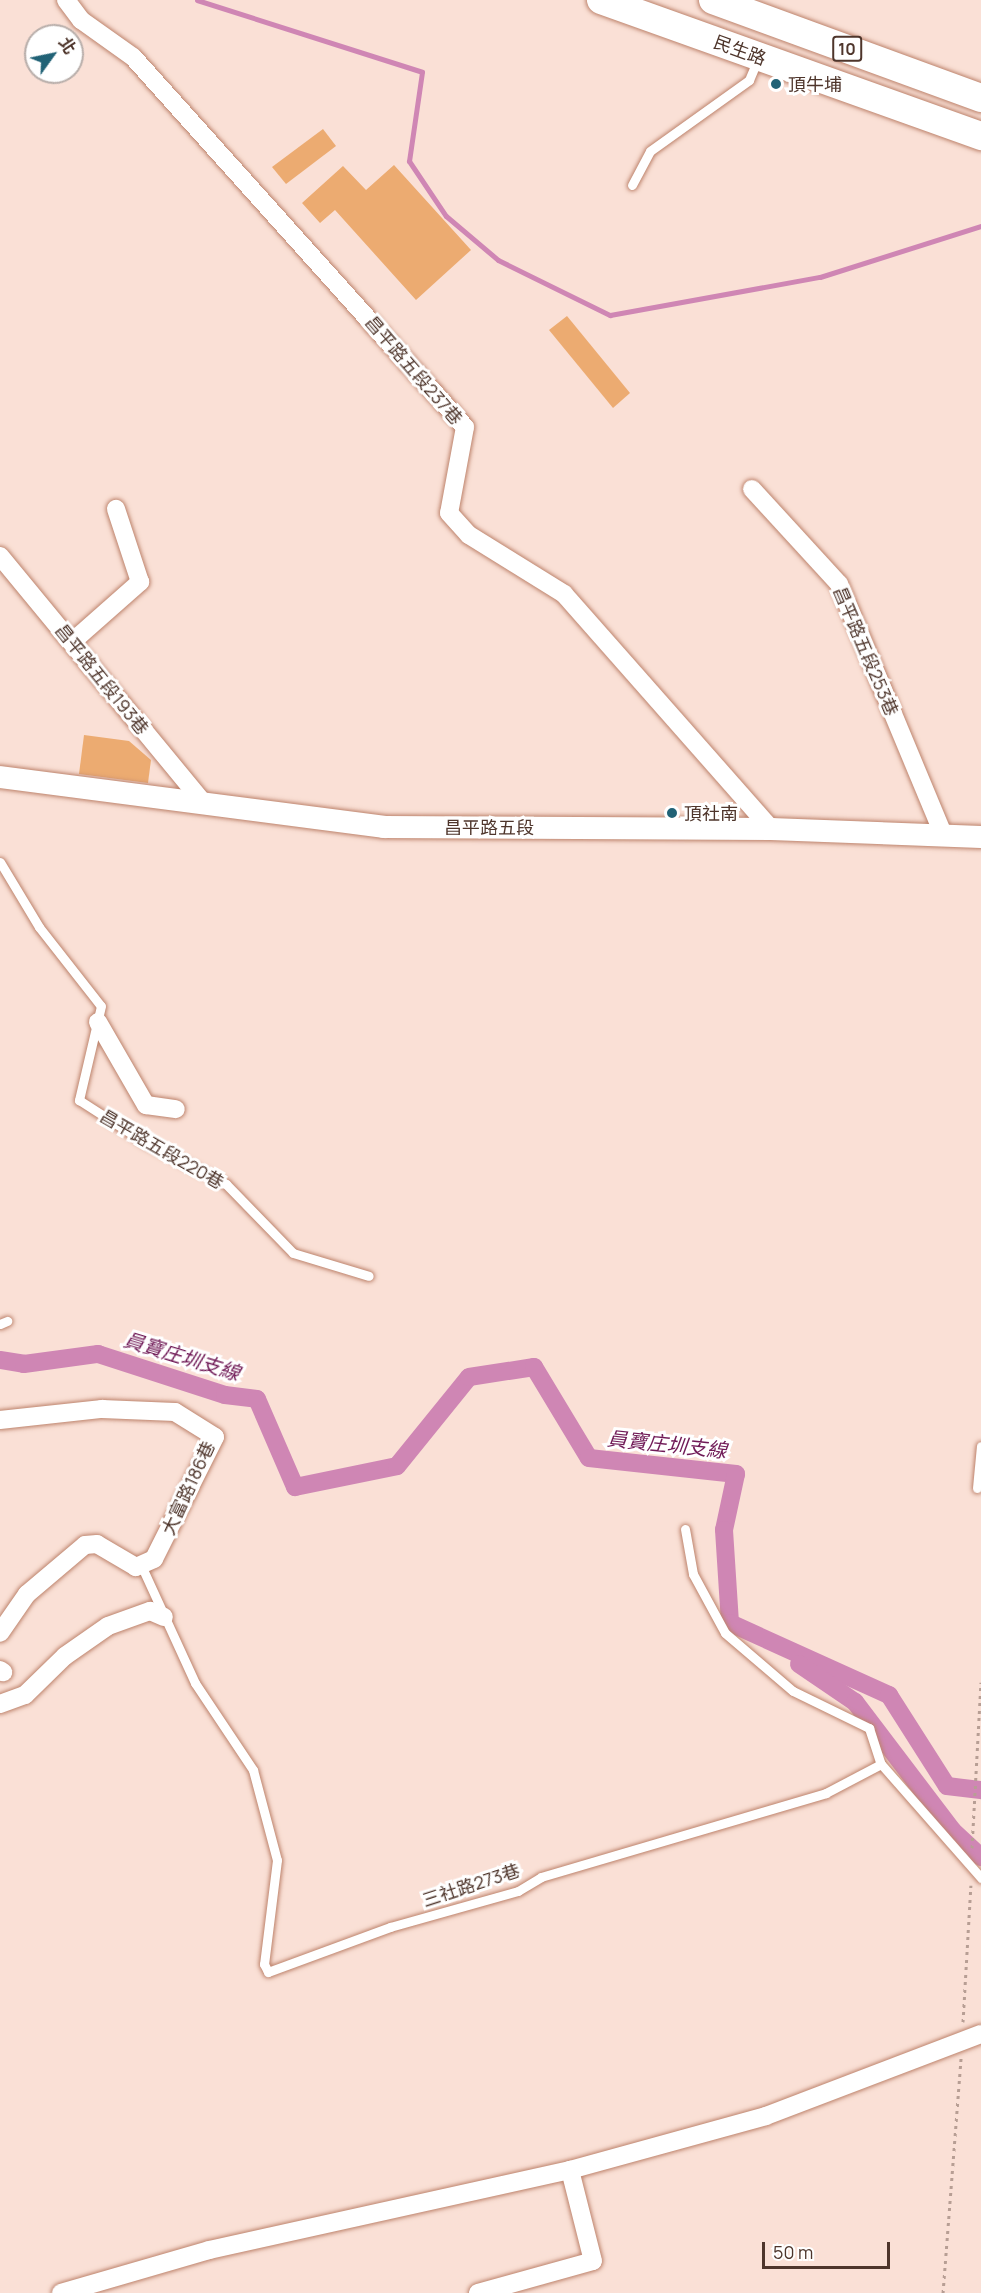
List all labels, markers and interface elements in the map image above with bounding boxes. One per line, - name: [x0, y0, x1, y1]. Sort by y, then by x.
- north arrow: [24, 24, 84, 84]
- street label: 民生路: [711, 31, 769, 69]
- text: 北: [54, 33, 81, 58]
- road number: 10: [832, 36, 862, 62]
- place label: 頂牛埔: [788, 73, 842, 95]
- marker: 頂牛埔: [769, 77, 783, 91]
- street label: 昌平路五段237巷: [361, 311, 467, 429]
- street label: 昌平路五段253巷: [829, 583, 903, 719]
- street label: 昌平路五段193巷: [51, 619, 153, 739]
- place label: 頂社南: [684, 802, 738, 824]
- marker: 頂社南: [665, 806, 679, 820]
- street label: 昌平路五段: [444, 816, 534, 838]
- street label: 昌平路五段220巷: [96, 1105, 228, 1193]
- water label: 員寶庄圳支線: [121, 1327, 243, 1385]
- water label: 員寶庄圳支線: [606, 1426, 728, 1462]
- street label: 大富路186巷: [157, 1438, 219, 1538]
- street label: 三社路273巷: [420, 1859, 522, 1911]
- scale bar: [765, 2230, 892, 2268]
- text: 50 m: [773, 2240, 813, 2264]

